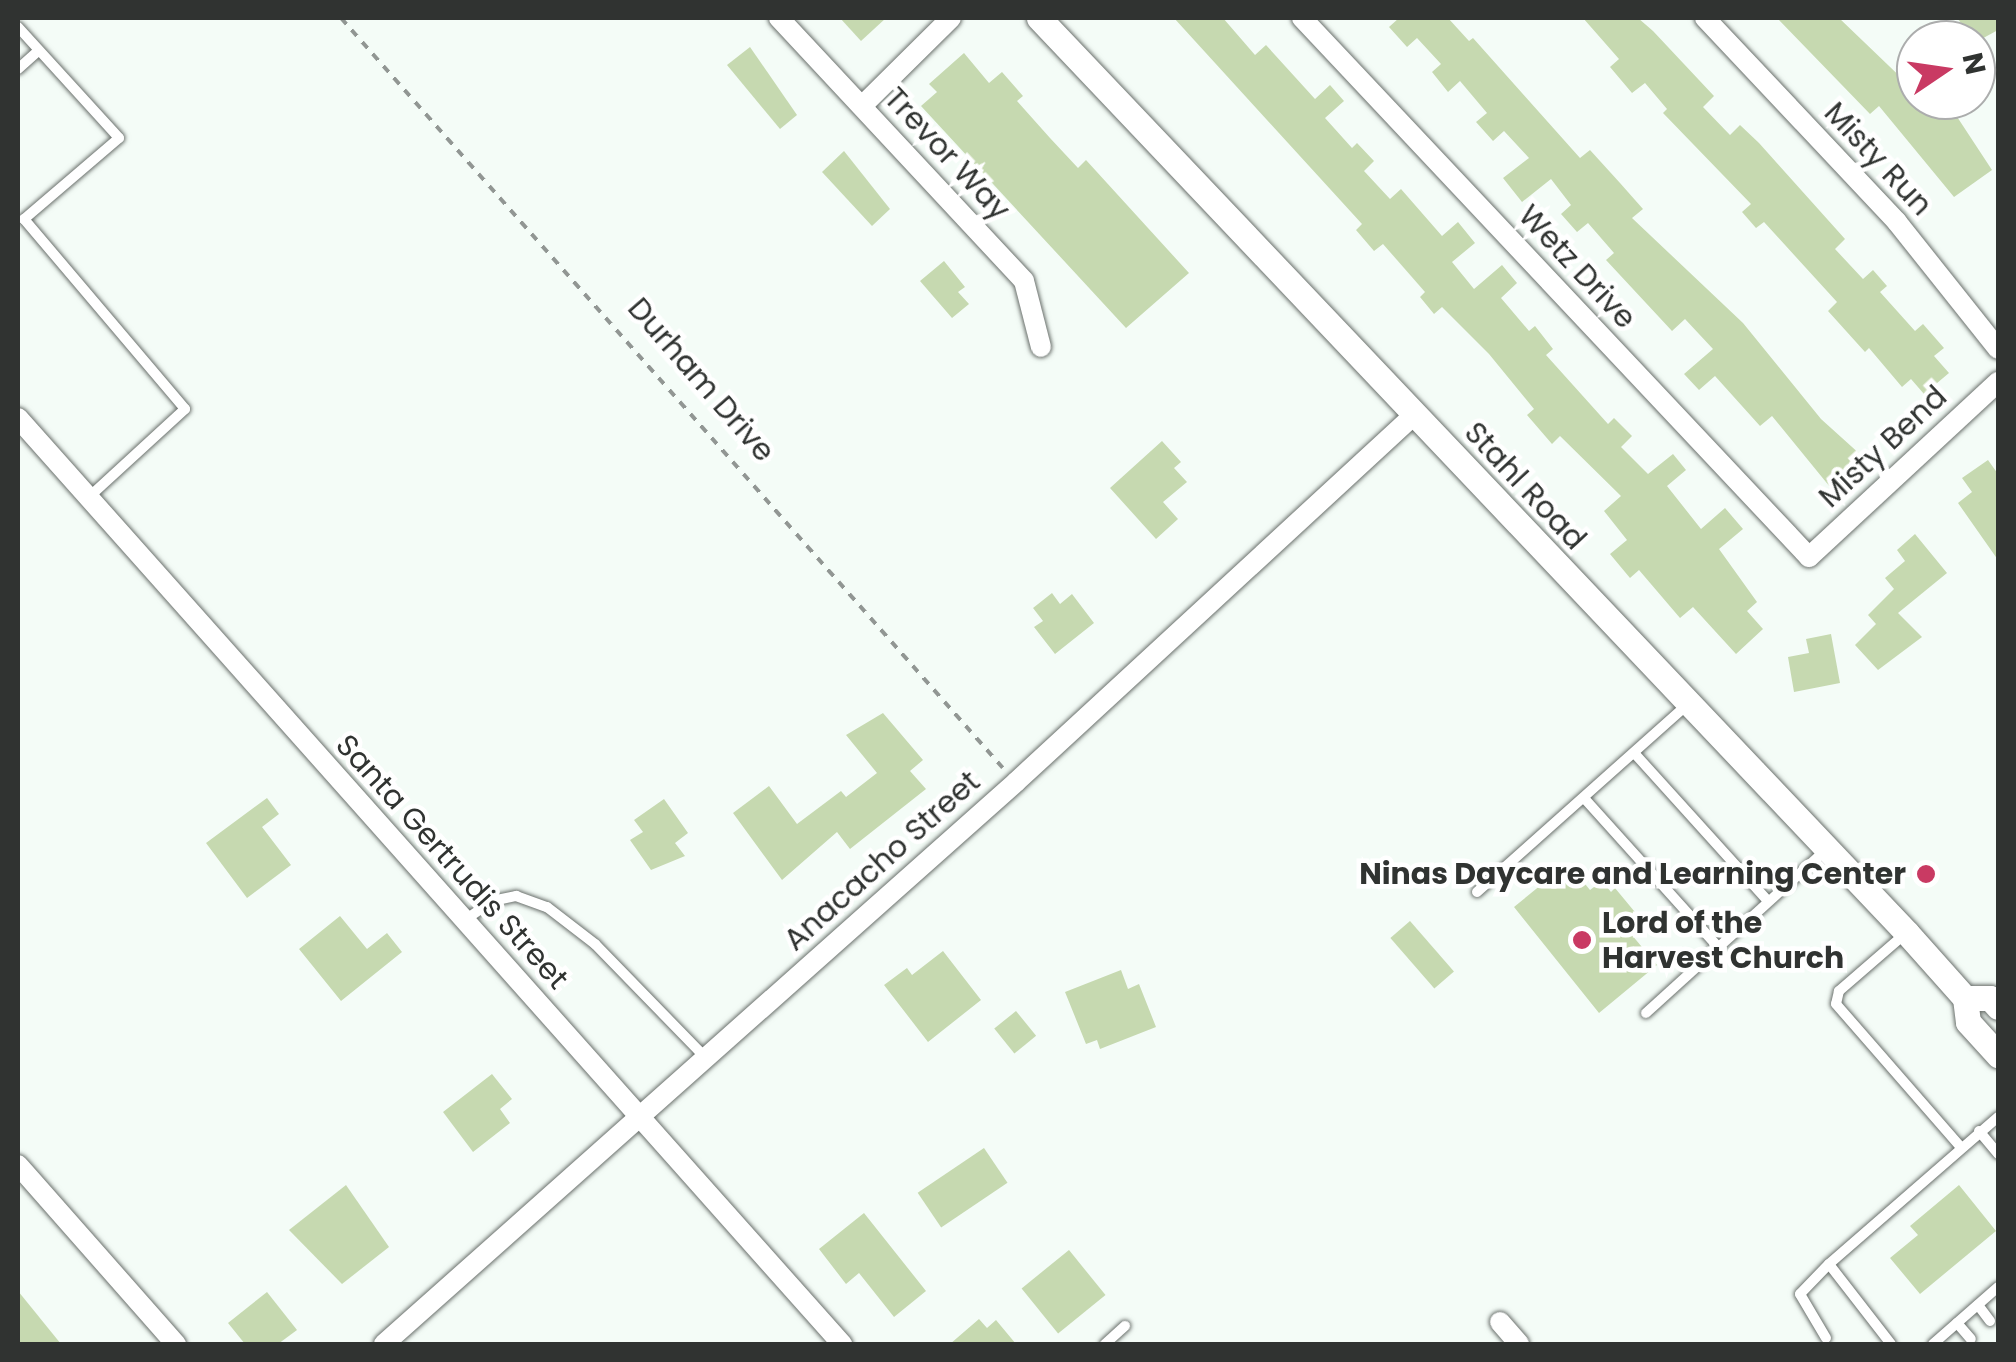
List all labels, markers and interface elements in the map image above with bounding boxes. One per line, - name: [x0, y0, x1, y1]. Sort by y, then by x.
- north arrow: [1896, 20, 1996, 120]
- text: N: [1952, 49, 1995, 78]
- street label: Trevor Way: [877, 80, 1017, 228]
- street label: Misty Run: [1817, 95, 1939, 223]
- street label: Wetz Drive: [1511, 198, 1643, 336]
- street label: Durham Drive: [620, 291, 782, 469]
- street label: Misty Bend: [1812, 379, 1954, 515]
- street label: Stahl Road: [1457, 415, 1593, 557]
- street label: Santa Gertrudis Street: [328, 727, 576, 997]
- street label: Anacacho Street: [777, 764, 987, 958]
- place label: Ninas Daycare and Learning Center: [1359, 856, 1906, 892]
- marker: Ninas Daycare and Learning Center: [1915, 863, 1937, 885]
- place label: Lord of the Harvest Church: [1602, 905, 1844, 976]
- marker: Lord of the Harvest Church: [1571, 929, 1593, 951]

